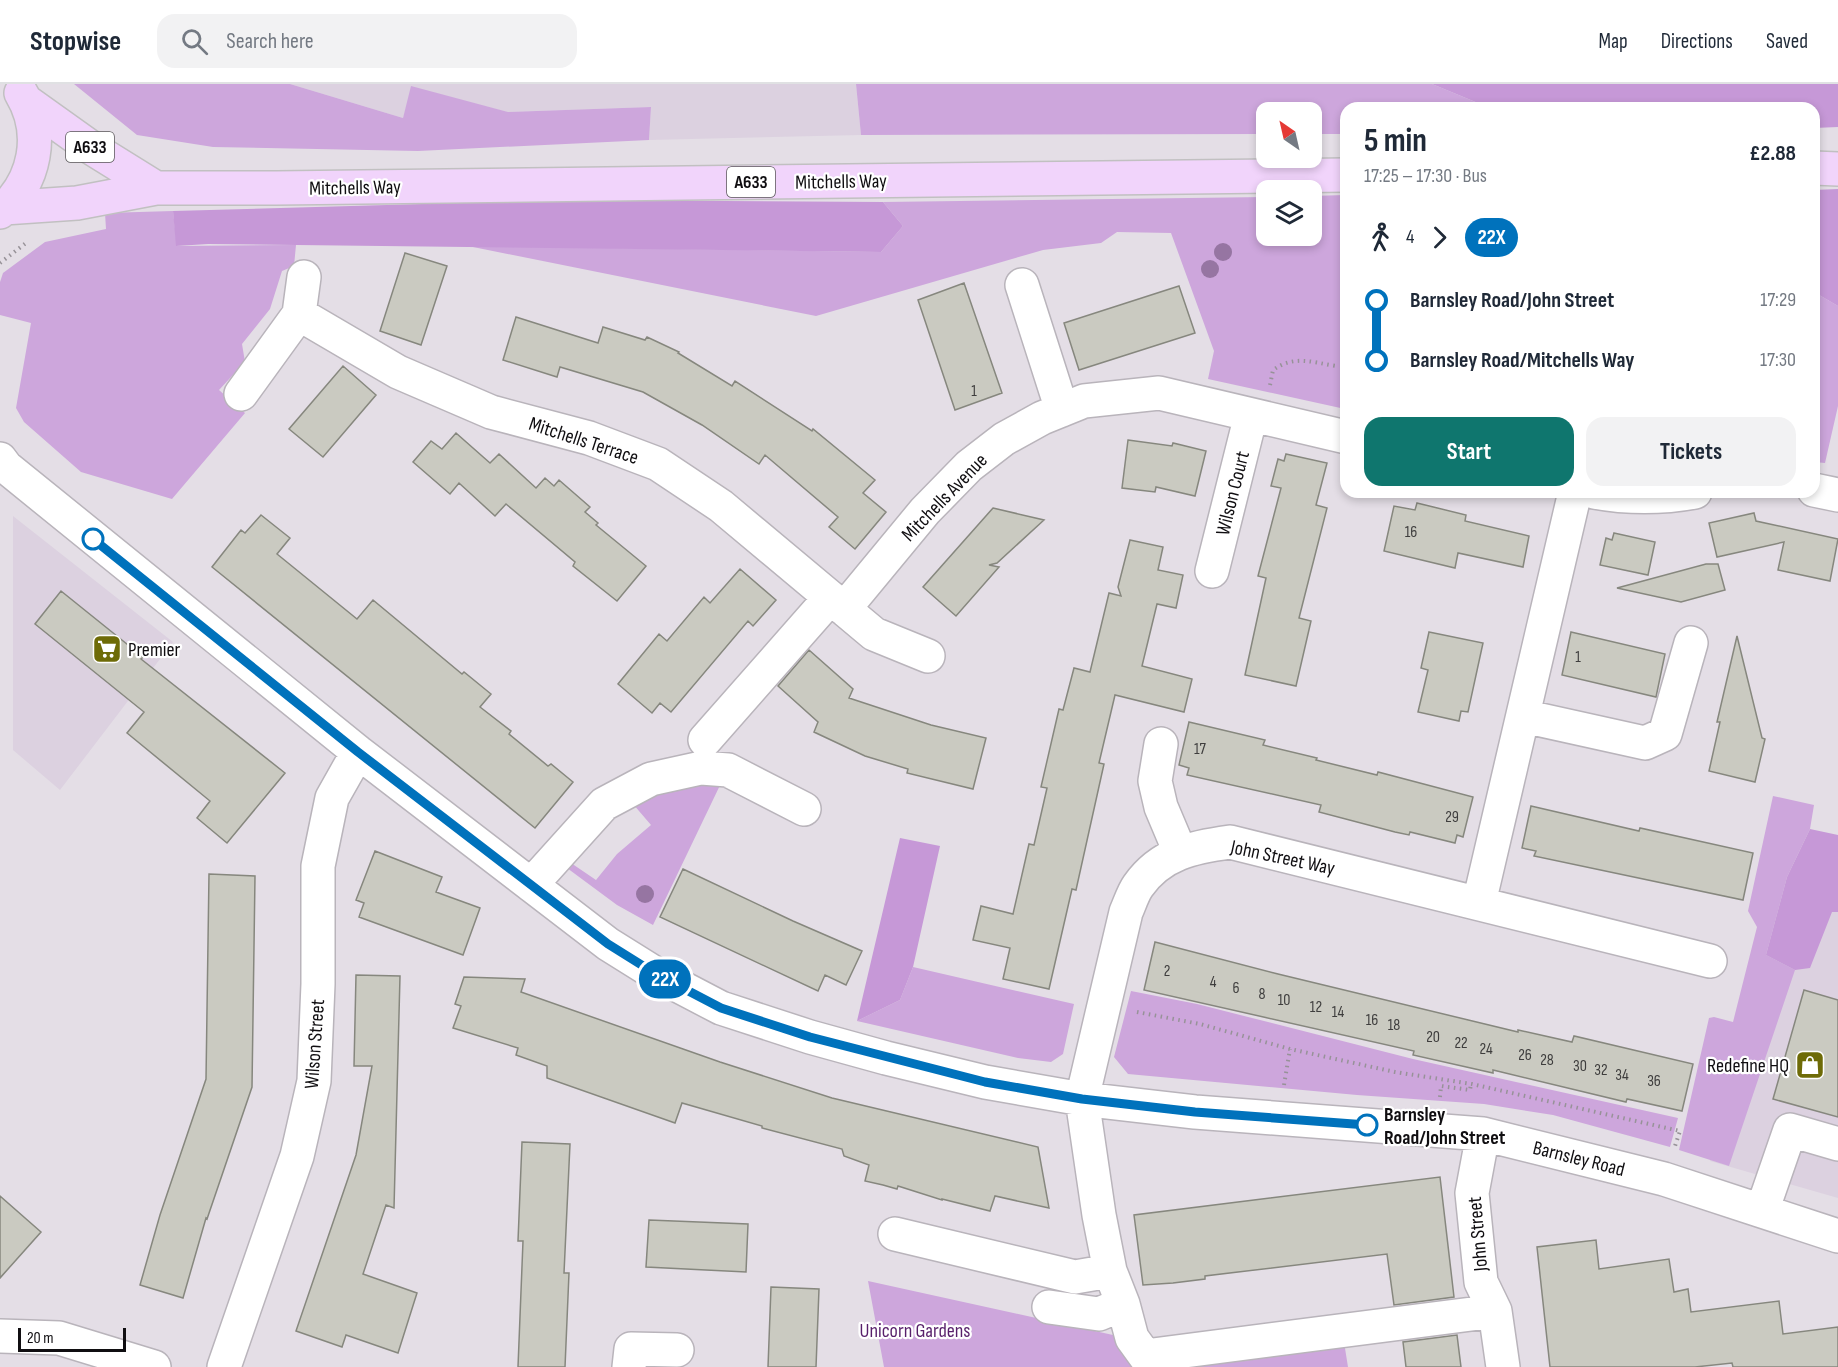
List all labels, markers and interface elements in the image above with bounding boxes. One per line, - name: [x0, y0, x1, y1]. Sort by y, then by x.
- search box: [157, 14, 577, 68]
- text: Stopwise: [30, 25, 121, 58]
- icon: search: [178, 25, 211, 58]
- text: Search here: [226, 28, 314, 55]
- text: Map: [1598, 29, 1628, 54]
- text: Directions: [1661, 29, 1733, 54]
- text: Saved: [1766, 29, 1808, 54]
- north arrow: [1256, 102, 1322, 168]
- map controls: [1256, 102, 1322, 246]
- text: 5 min: [1364, 121, 1427, 161]
- road number: A633: [66, 132, 114, 162]
- text: £2.88: [1749, 140, 1796, 167]
- text: 17:25 – 17:30 · Bus: [1364, 164, 1487, 188]
- road number: A633: [727, 167, 775, 197]
- street label: Mitchells Way: [795, 169, 887, 195]
- street label: Mitchells Way: [309, 175, 401, 201]
- button: layers: [1256, 180, 1322, 246]
- icon: walk: [1364, 221, 1397, 254]
- icon: forward: [1423, 221, 1456, 254]
- text: 4: [1406, 225, 1414, 249]
- text: 22X: [1477, 225, 1506, 250]
- text: Barnsley Road/John Street: [1410, 287, 1614, 314]
- text: 17:29: [1760, 288, 1796, 312]
- text: Barnsley Road/Mitchells Way: [1410, 347, 1634, 374]
- text: 17:30: [1760, 348, 1796, 372]
- house number: 1: [971, 382, 977, 401]
- street label: Mitchells Terrace: [526, 412, 641, 470]
- button: Start: [1364, 417, 1574, 486]
- button: Tickets: [1586, 417, 1796, 486]
- street label: Mitchells Avenue: [897, 449, 993, 547]
- street label: Wilson Court: [1211, 449, 1255, 538]
- house number: 16: [1405, 523, 1417, 542]
- unlabelled marker: [82, 528, 104, 550]
- supermarket icon: Premier: [91, 633, 123, 665]
- place label: Premier: [128, 638, 180, 662]
- house number: 1: [1575, 648, 1581, 667]
- house number: 17: [1194, 740, 1207, 759]
- house number: 29: [1445, 808, 1459, 827]
- street label: John Street Way: [1228, 835, 1337, 881]
- line badge: 22X: [630, 960, 700, 998]
- house number: 2: [1164, 962, 1170, 981]
- text: 22X: [651, 967, 679, 992]
- house number: 4: [1210, 973, 1217, 992]
- house number: 6: [1232, 979, 1240, 998]
- house number: 8: [1258, 985, 1266, 1004]
- house number: 10: [1278, 991, 1290, 1010]
- street label: Wilson Street: [300, 998, 330, 1090]
- house number: 12: [1310, 998, 1322, 1017]
- house number: 14: [1332, 1003, 1344, 1022]
- house number: 16: [1366, 1011, 1378, 1030]
- house number: 18: [1388, 1016, 1400, 1035]
- house number: 20: [1426, 1028, 1440, 1047]
- house number: 22: [1454, 1034, 1468, 1053]
- house number: 24: [1479, 1040, 1493, 1059]
- house number: 26: [1518, 1046, 1532, 1065]
- shop icon: Redefine HQ: [1794, 1049, 1826, 1081]
- house number: 28: [1540, 1051, 1554, 1070]
- place label: Redefine HQ: [1707, 1054, 1789, 1078]
- house number: 30: [1573, 1057, 1587, 1076]
- house number: 32: [1594, 1061, 1608, 1080]
- house number: 34: [1615, 1066, 1629, 1085]
- house number: 36: [1647, 1072, 1661, 1091]
- place label: Barnsley Road/John Street: [1384, 1103, 1506, 1150]
- marker: Barnsley Road/John Street: [1356, 1114, 1378, 1136]
- street label: Barnsley Road: [1530, 1136, 1627, 1182]
- street label: John Street: [1463, 1196, 1493, 1273]
- park label: Unicorn Gardens: [860, 1319, 971, 1343]
- scale bar: [18, 1325, 126, 1352]
- text: 20 m: [27, 1329, 54, 1348]

